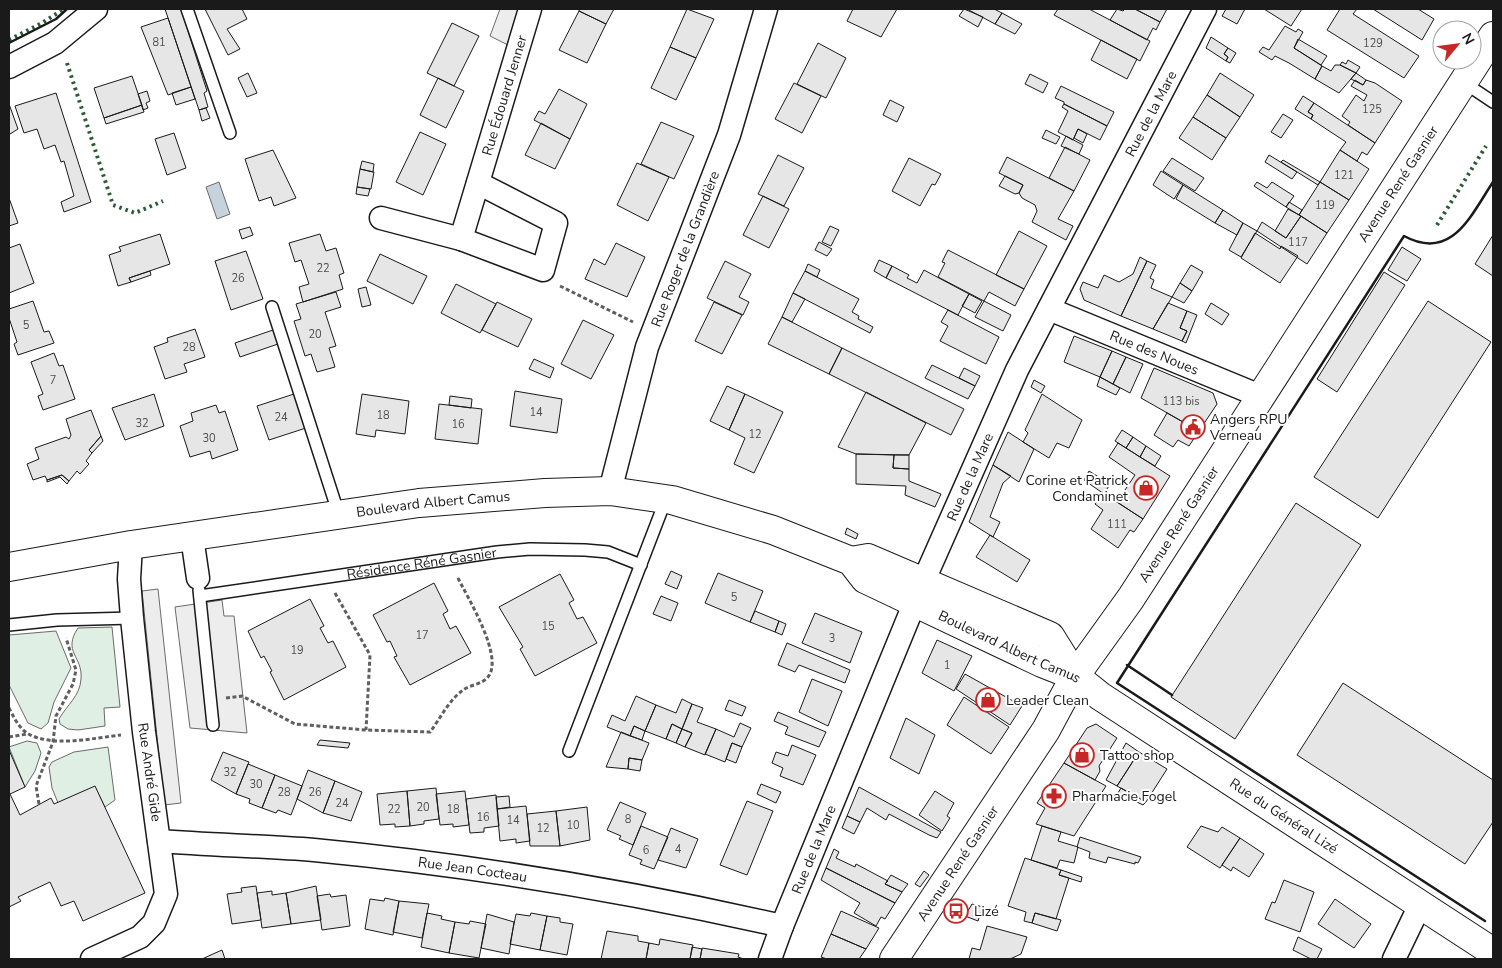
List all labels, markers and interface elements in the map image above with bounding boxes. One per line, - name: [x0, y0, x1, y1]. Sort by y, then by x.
- north arrow: [1432, 20, 1482, 70]
- text: N: [1457, 30, 1479, 48]
- street label: Rue Édouard Jenner: [478, 33, 532, 158]
- house number: 81: [152, 35, 166, 50]
- house number: 129: [1363, 36, 1383, 51]
- street label: Rue de la Mare: [1121, 67, 1181, 160]
- house number: 125: [1362, 102, 1382, 117]
- street label: Avenue René Gasnier: [1354, 122, 1443, 246]
- street label: Rue Roger de la Grandière: [647, 168, 724, 330]
- house number: 121: [1334, 168, 1354, 183]
- house number: 119: [1315, 198, 1335, 213]
- house number: 117: [1288, 235, 1308, 250]
- house number: 22: [316, 261, 330, 276]
- house number: 26: [231, 271, 245, 286]
- house number: 5: [23, 318, 30, 333]
- street label: Rue des Noues: [1107, 326, 1202, 380]
- house number: 20: [308, 327, 322, 342]
- house number: 28: [182, 340, 196, 355]
- house number: 7: [50, 373, 56, 388]
- house number: 113 bis: [1163, 394, 1199, 409]
- house number: 14: [529, 405, 543, 420]
- house number: 18: [376, 408, 390, 423]
- house number: 24: [274, 410, 288, 425]
- place label: Angers RPU Verneau: [1209, 410, 1288, 445]
- public building icon: Angers RPU Verneau: [1180, 414, 1206, 440]
- house number: 32: [135, 416, 149, 431]
- house number: 16: [451, 417, 465, 432]
- house number: 12: [748, 427, 762, 442]
- street label: Rue de la Mare: [942, 430, 998, 524]
- house number: 30: [202, 431, 216, 446]
- street label: Avenue René Gasnier: [1134, 463, 1224, 586]
- place label: Corine et Patrick Condaminet: [1025, 471, 1129, 506]
- shop icon: Corine et Patrick Condaminet: [1133, 475, 1159, 501]
- street label: Boulevard Albert Camus: [355, 487, 511, 522]
- house number: 111: [1107, 517, 1127, 532]
- street label: Résidence Réné Gasnier: [345, 543, 498, 584]
- house number: 5: [731, 590, 738, 605]
- street label: Boulevard Albert Camus: [935, 606, 1085, 688]
- house number: 15: [541, 619, 555, 634]
- house number: 17: [415, 628, 429, 643]
- house number: 3: [829, 631, 835, 646]
- house number: 19: [290, 643, 304, 658]
- house number: 1: [944, 658, 950, 673]
- shop icon: Leader Clean: [975, 687, 1001, 713]
- place label: Leader Clean: [1006, 691, 1089, 710]
- street label: Rue André Gide: [133, 721, 166, 823]
- shop icon: Tattoo shop: [1069, 742, 1095, 768]
- place label: Tattoo shop: [1100, 746, 1174, 765]
- house number: 32: [223, 765, 237, 780]
- street label: Rue du Général Lizé: [1226, 774, 1341, 858]
- house number: 30: [249, 777, 263, 792]
- pharmacy icon: Pharmacie Fogel: [1041, 783, 1067, 809]
- house number: 28: [277, 785, 291, 800]
- house number: 26: [308, 785, 322, 800]
- place label: Pharmacie Fogel: [1072, 787, 1177, 806]
- house number: 24: [335, 796, 349, 811]
- house number: 20: [416, 800, 430, 815]
- house number: 22: [387, 802, 401, 817]
- house number: 18: [446, 802, 460, 817]
- street label: Rue de la Mare: [787, 802, 841, 897]
- street label: Avenue René Gasnier: [913, 802, 1003, 925]
- house number: 16: [476, 810, 490, 825]
- house number: 8: [625, 812, 632, 827]
- house number: 14: [506, 813, 520, 828]
- house number: 10: [566, 818, 580, 833]
- house number: 12: [536, 821, 550, 836]
- house number: 4: [675, 842, 682, 857]
- house number: 6: [643, 843, 650, 858]
- street label: Rue Jean Cocteau: [417, 853, 528, 887]
- bus stop icon: Lizé: [943, 898, 969, 924]
- place label: Lizé: [974, 902, 999, 921]

